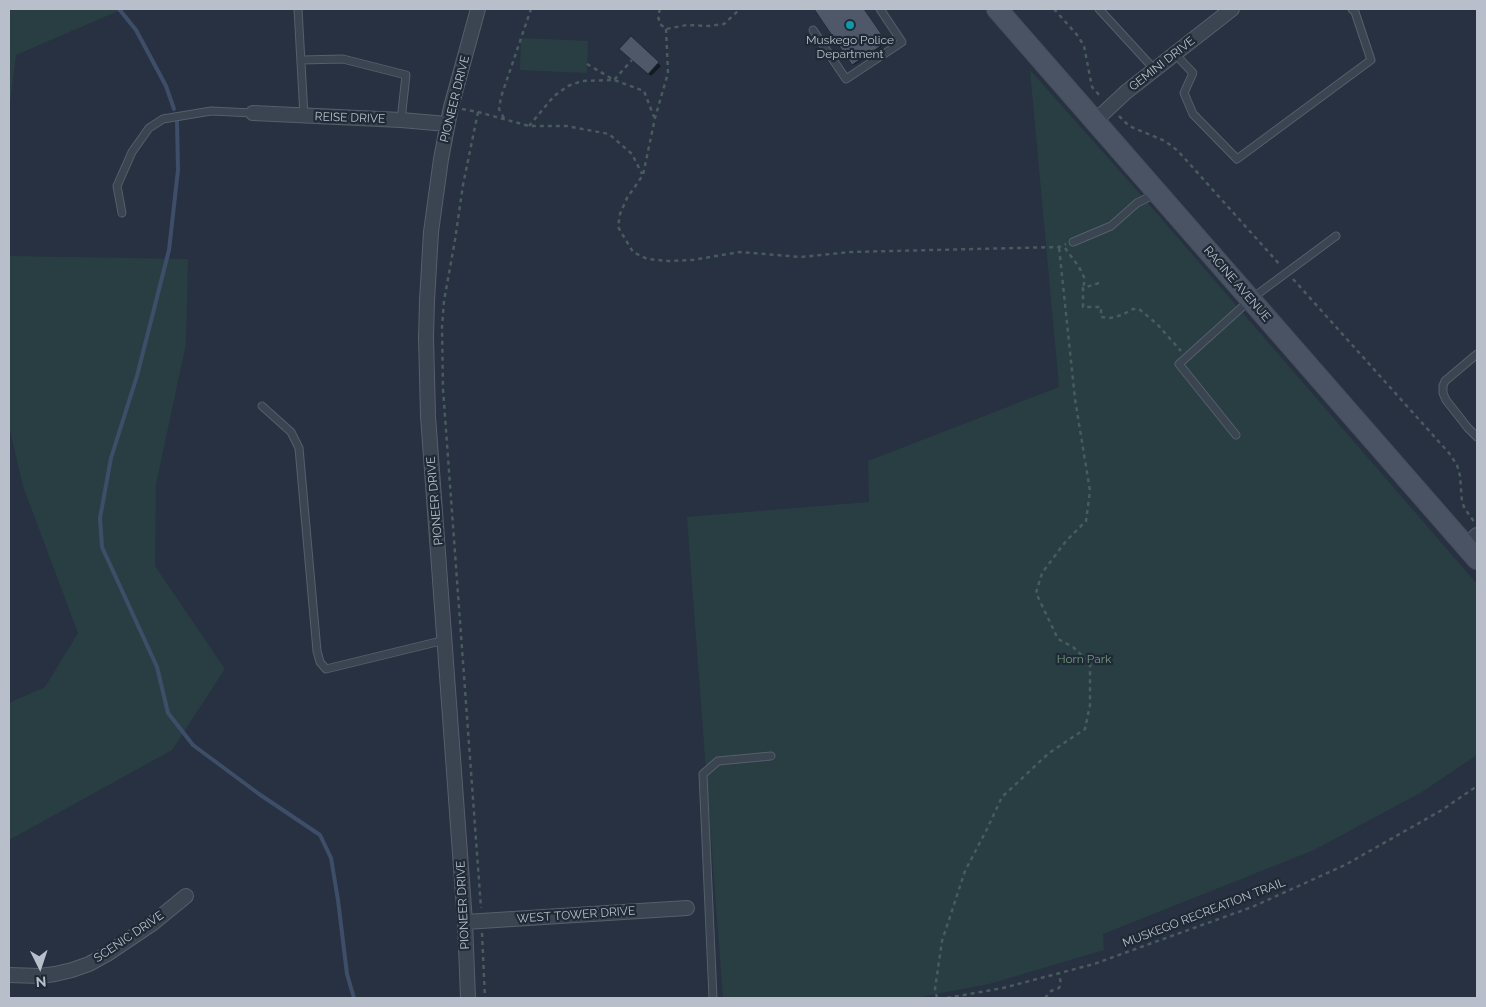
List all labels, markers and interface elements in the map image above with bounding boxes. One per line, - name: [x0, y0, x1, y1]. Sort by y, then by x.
- marker: Muskego Police Department: [844, 19, 856, 31]
- place label: Muskego Police Department: [806, 33, 894, 61]
- street label: GEMINI DRIVE: [1126, 34, 1198, 94]
- street label: PIONEER DRIVE: [437, 54, 473, 144]
- street label: REISE DRIVE: [314, 110, 386, 126]
- street label: RACINE AVENUE: [1200, 243, 1274, 325]
- street label: PIONEER DRIVE: [424, 456, 446, 546]
- park label: Horn Park: [1057, 652, 1111, 666]
- street label: PIONEER DRIVE: [453, 860, 473, 950]
- street label: MUSKEGO RECREATION TRAIL: [1121, 875, 1287, 951]
- street label: WEST TOWER DRIVE: [516, 904, 636, 926]
- street label: SCENIC DRIVE: [91, 908, 167, 966]
- north arrow: [15, 942, 65, 992]
- text: N: [35, 974, 47, 990]

